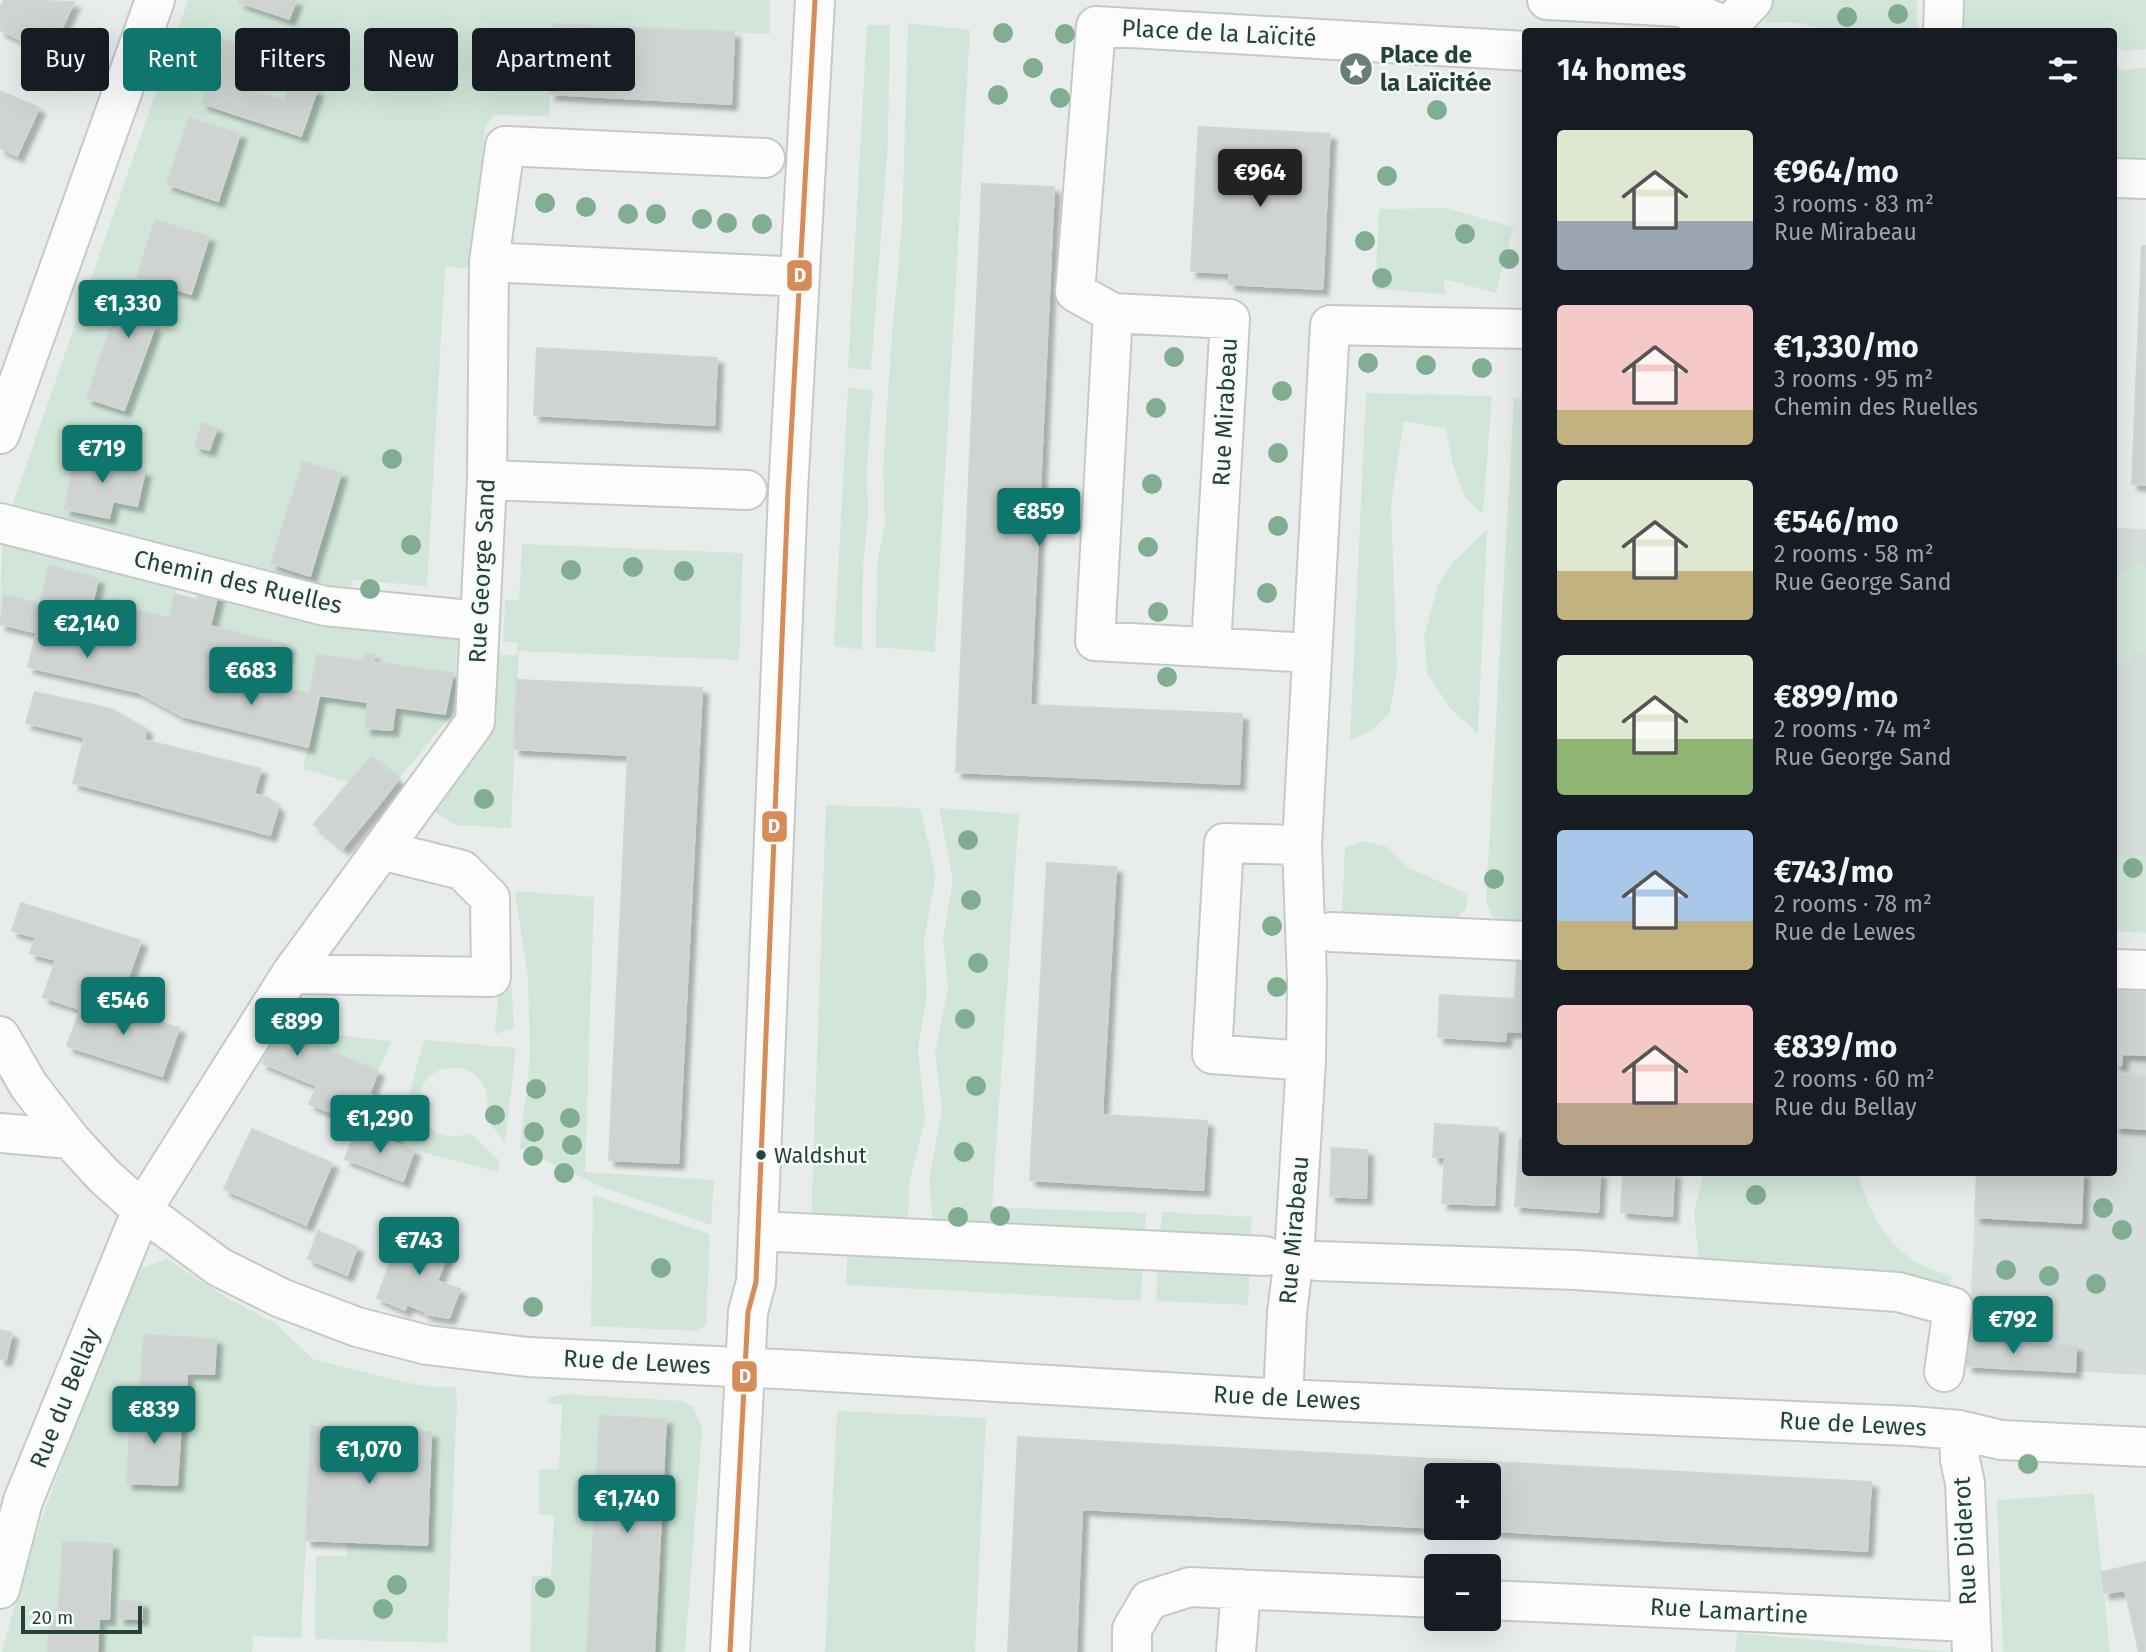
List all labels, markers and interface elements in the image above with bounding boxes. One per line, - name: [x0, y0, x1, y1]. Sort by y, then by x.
- street label: Place de la Laïcité: [1121, 14, 1317, 52]
- chip: Buy: [21, 28, 109, 91]
- chip: Rent: [123, 28, 221, 91]
- chip: Filters: [235, 28, 350, 91]
- chip: New: [364, 28, 458, 91]
- chip: Apartment: [472, 28, 635, 91]
- place label: Place de la Laïcitée: [1380, 41, 1491, 97]
- place icon: Place de la Laïcitée: [1337, 50, 1375, 88]
- icon: filters: [2044, 51, 2082, 89]
- text: 14 homes: [1557, 52, 1686, 88]
- pin: €964: [1219, 150, 1301, 209]
- text: €964/mo: [1774, 154, 1899, 190]
- text: €964: [1234, 158, 1286, 186]
- icon: home: [1613, 158, 1697, 242]
- text: 3 rooms · 83 m²: [1774, 190, 1934, 218]
- text: Rue Mirabeau: [1774, 218, 1917, 246]
- line badge: D: [786, 259, 813, 292]
- text: D: [794, 264, 806, 287]
- pin: €1,330: [71, 280, 185, 340]
- text: €1,330: [95, 289, 161, 317]
- text: €1,330/mo: [1774, 329, 1919, 365]
- icon: home: [1613, 333, 1697, 417]
- street label: Rue Mirabeau: [1207, 337, 1243, 487]
- text: 3 rooms · 95 m²: [1774, 365, 1933, 393]
- text: Chemin des Ruelles: [1774, 393, 1978, 421]
- pin: €719: [61, 426, 143, 485]
- text: €719: [78, 434, 126, 462]
- street label: Rue George Sand: [463, 478, 501, 664]
- pin: €859: [998, 489, 1080, 548]
- text: €859: [1013, 497, 1065, 525]
- text: €546/mo: [1774, 504, 1899, 540]
- icon: home: [1613, 508, 1697, 592]
- text: 2 rooms · 58 m²: [1774, 540, 1934, 568]
- street label: Chemin des Ruelles: [131, 544, 345, 620]
- text: Rue George Sand: [1774, 568, 1951, 596]
- pin: €2,140: [30, 600, 144, 660]
- text: €2,140: [54, 609, 120, 637]
- pin: €683: [210, 648, 292, 707]
- text: €683: [225, 656, 277, 684]
- text: €899/mo: [1774, 679, 1898, 715]
- icon: home: [1613, 683, 1697, 767]
- text: 2 rooms · 74 m²: [1774, 715, 1931, 743]
- text: Rue George Sand: [1774, 743, 1951, 771]
- line badge: D: [761, 810, 788, 843]
- text: D: [768, 815, 780, 838]
- text: €743/mo: [1774, 854, 1894, 890]
- icon: home: [1613, 858, 1697, 942]
- text: 2 rooms · 78 m²: [1774, 890, 1932, 918]
- text: Rue de Lewes: [1774, 918, 1916, 946]
- pin: €546: [82, 978, 164, 1037]
- text: €546: [97, 986, 149, 1014]
- pin: €899: [256, 998, 338, 1058]
- text: €899: [271, 1007, 323, 1035]
- text: €839/mo: [1774, 1029, 1897, 1065]
- icon: home: [1613, 1033, 1697, 1117]
- text: 2 rooms · 60 m²: [1774, 1065, 1935, 1093]
- text: Rue du Bellay: [1774, 1093, 1917, 1121]
- pin: €1,290: [323, 1096, 437, 1155]
- text: €1,290: [346, 1104, 414, 1132]
- place label: Waldshut: [774, 1142, 867, 1169]
- marker: Waldshut: [754, 1148, 768, 1162]
- street label: Rue Mirabeau: [1274, 1155, 1314, 1305]
- pin: €743: [378, 1218, 460, 1277]
- text: €743: [395, 1226, 443, 1254]
- pin: €792: [1972, 1296, 2054, 1356]
- text: €792: [1989, 1305, 2037, 1333]
- street label: Rue du Bellay: [24, 1324, 106, 1472]
- street label: Rue de Lewes: [563, 1344, 711, 1380]
- line badge: D: [731, 1360, 758, 1393]
- text: D: [739, 1365, 751, 1388]
- street label: Rue de Lewes: [1213, 1380, 1361, 1416]
- pin: €839: [113, 1386, 195, 1446]
- text: €839: [128, 1395, 180, 1423]
- street label: Rue de Lewes: [1779, 1406, 1927, 1442]
- pin: €1,070: [312, 1426, 426, 1486]
- text: €1,070: [336, 1435, 402, 1463]
- map controls: [1424, 1463, 1501, 1631]
- button: +: [1424, 1463, 1501, 1540]
- pin: €1,740: [570, 1476, 684, 1535]
- street label: Rue Diderot: [1948, 1476, 1982, 1606]
- text: €1,740: [594, 1484, 660, 1512]
- button: −: [1424, 1554, 1501, 1631]
- street label: Rue Lamartine: [1649, 1593, 1809, 1629]
- scale bar: [21, 1603, 142, 1635]
- text: 20 m: [32, 1606, 73, 1629]

